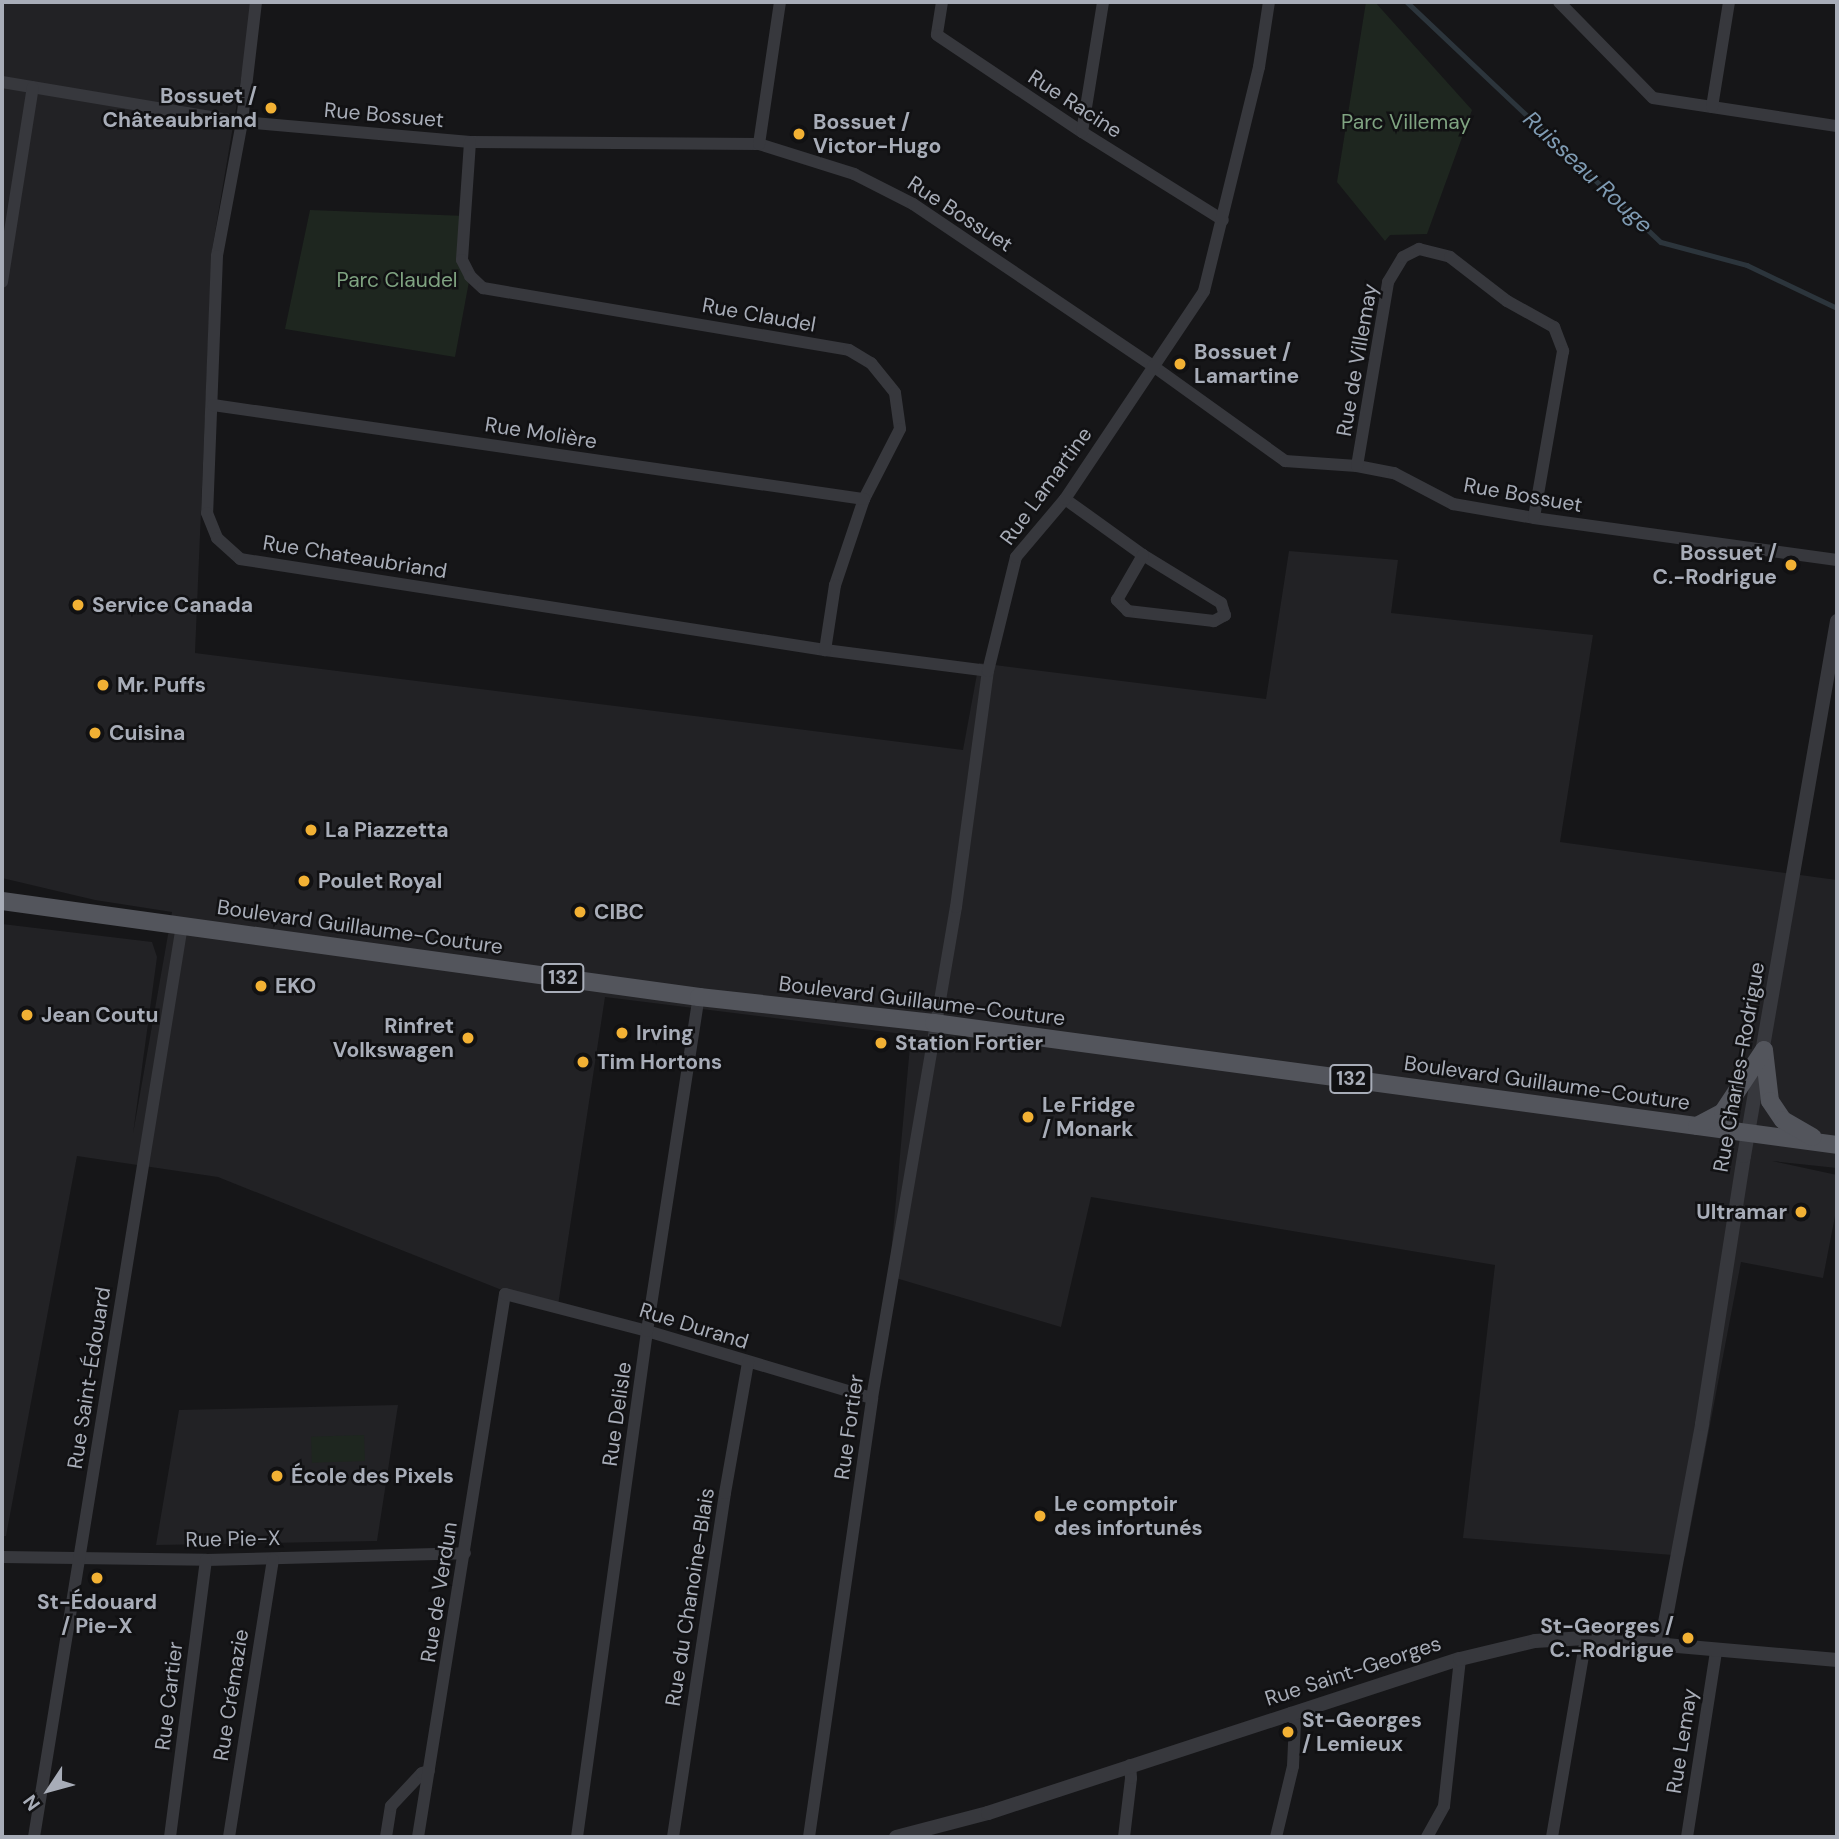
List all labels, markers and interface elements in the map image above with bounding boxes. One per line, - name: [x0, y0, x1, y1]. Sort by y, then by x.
- street label: Rue Racine: [1023, 64, 1127, 144]
- place label: Bossuet / Châteaubriand: [103, 83, 257, 133]
- street label: Rue Bossuet: [323, 97, 445, 133]
- marker: Bossuet / Châteaubriand: [263, 100, 279, 116]
- water label: Ruisseau Rouge: [1518, 105, 1658, 239]
- place label: Bossuet / Victor-Hugo: [813, 109, 941, 159]
- park label: Parc Villemay: [1341, 109, 1471, 135]
- marker: Bossuet / Victor-Hugo: [791, 126, 807, 142]
- street label: Rue Bossuet: [903, 171, 1017, 257]
- park label: Parc Claudel: [336, 267, 458, 293]
- street label: Rue de Villemay: [1331, 282, 1383, 438]
- street label: Rue Claudel: [700, 293, 818, 337]
- place label: Bossuet / Lamartine: [1194, 339, 1299, 389]
- marker: Bossuet / Lamartine: [1172, 356, 1188, 372]
- street label: Rue Molière: [483, 412, 599, 454]
- street label: Rue Lamartine: [995, 422, 1097, 550]
- street label: Rue Bossuet: [1462, 472, 1584, 518]
- street label: Rue Chateaubriand: [261, 530, 449, 584]
- place label: Bossuet / C.-Rodrigue: [1652, 540, 1777, 590]
- marker: Bossuet / C.-Rodrigue: [1783, 557, 1799, 573]
- place label: Service Canada: [92, 592, 253, 618]
- marker: Service Canada: [70, 597, 86, 613]
- place label: Mr. Puffs: [117, 672, 206, 698]
- marker: Mr. Puffs: [95, 677, 111, 693]
- place label: Cuisina: [109, 720, 185, 746]
- marker: Cuisina: [87, 725, 103, 741]
- place label: La Piazzetta: [325, 817, 448, 843]
- marker: La Piazzetta: [303, 822, 319, 838]
- place label: Poulet Royal: [318, 868, 442, 894]
- marker: Poulet Royal: [296, 873, 312, 889]
- street label: Boulevard Guillaume-Couture: [215, 894, 505, 960]
- place label: CIBC: [594, 899, 644, 925]
- marker: CIBC: [572, 904, 588, 920]
- street label: Rue Charles-Rodrigue: [1708, 960, 1770, 1174]
- road number: 132: [540, 962, 586, 994]
- street label: Boulevard Guillaume-Couture: [777, 971, 1067, 1031]
- place label: EKO: [275, 973, 316, 999]
- marker: EKO: [253, 978, 269, 994]
- place label: Jean Coutu: [41, 1002, 158, 1028]
- marker: Jean Coutu: [19, 1007, 35, 1023]
- place label: Rinfret Volkswagen: [333, 1013, 454, 1063]
- place label: Irving: [636, 1020, 693, 1046]
- marker: Irving: [614, 1025, 630, 1041]
- marker: Rinfret Volkswagen: [460, 1030, 476, 1046]
- place label: Station Fortier: [895, 1030, 1043, 1056]
- marker: Station Fortier: [873, 1035, 889, 1051]
- place label: Tim Hortons: [597, 1049, 722, 1075]
- street label: Boulevard Guillaume-Couture: [1402, 1050, 1692, 1116]
- marker: Tim Hortons: [575, 1054, 591, 1070]
- road number: 132: [1328, 1064, 1374, 1094]
- place label: Le Fridge / Monark: [1042, 1092, 1135, 1142]
- marker: Le Fridge / Monark: [1020, 1109, 1036, 1125]
- place label: Ultramar: [1696, 1199, 1787, 1225]
- marker: Ultramar: [1793, 1204, 1809, 1220]
- street label: Rue Saint-Édouard: [62, 1285, 116, 1471]
- street label: Rue Durand: [636, 1297, 752, 1355]
- street label: Rue Delisle: [597, 1360, 637, 1468]
- street label: Rue Fortier: [829, 1373, 869, 1481]
- place label: École des Pixels: [291, 1463, 454, 1489]
- marker: École des Pixels: [269, 1468, 285, 1484]
- street label: Rue du Chanoine-Blais: [660, 1486, 720, 1708]
- place label: Le comptoir des infortunés: [1054, 1491, 1203, 1541]
- marker: Le comptoir des infortunés: [1032, 1508, 1048, 1524]
- street label: Rue de Verdun: [415, 1520, 463, 1664]
- street label: Rue Pie-X: [185, 1526, 281, 1552]
- marker: St-Édouard / Pie-X: [89, 1570, 105, 1586]
- place label: St-Édouard / Pie-X: [37, 1589, 157, 1639]
- place label: St-Georges / C.-Rodrigue: [1540, 1613, 1674, 1663]
- street label: Rue Crémazie: [208, 1627, 254, 1763]
- marker: St-Georges / C.-Rodrigue: [1680, 1630, 1696, 1646]
- street label: Rue Saint-Georges: [1262, 1631, 1444, 1711]
- street label: Rue Cartier: [150, 1640, 188, 1752]
- street label: Rue Lemay: [1661, 1687, 1703, 1795]
- place label: St-Georges / Lemieux: [1302, 1707, 1422, 1757]
- marker: St-Georges / Lemieux: [1280, 1724, 1296, 1740]
- north arrow: [14, 1755, 84, 1825]
- text: N: [17, 1790, 46, 1816]

